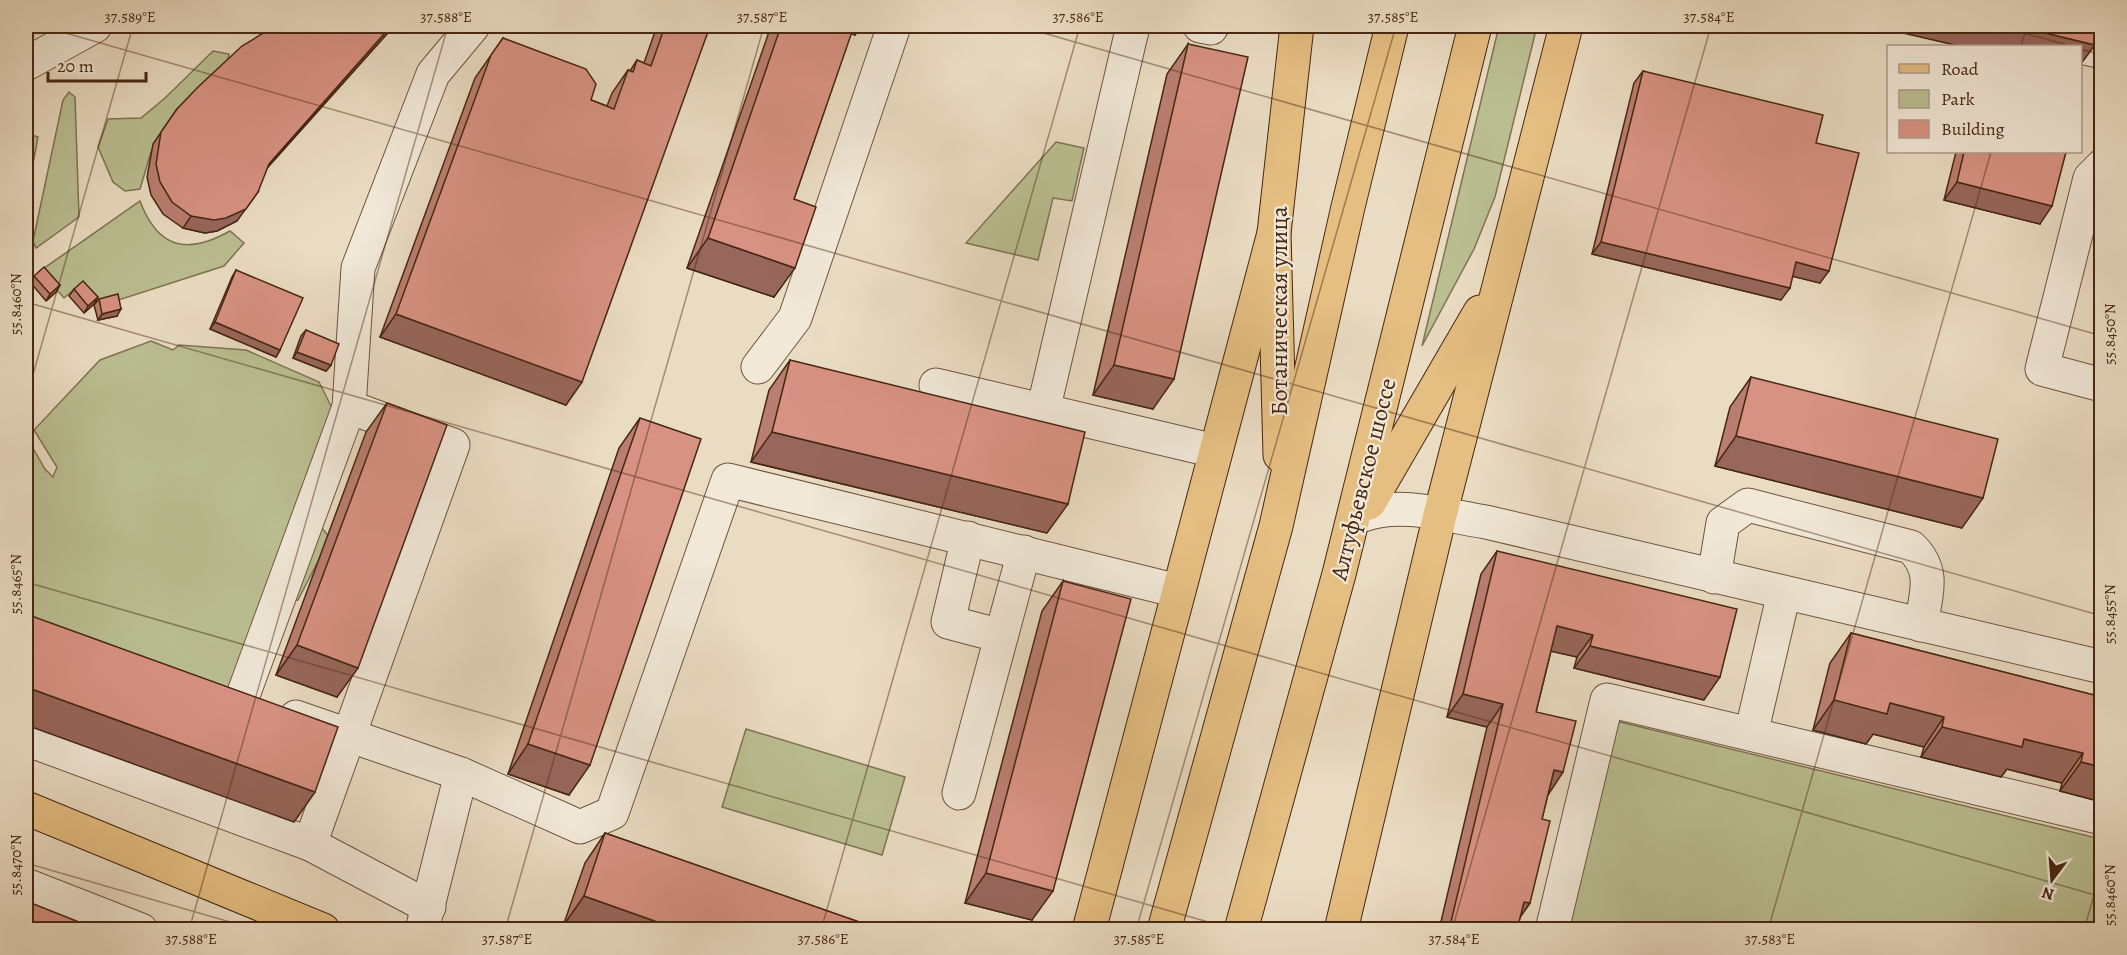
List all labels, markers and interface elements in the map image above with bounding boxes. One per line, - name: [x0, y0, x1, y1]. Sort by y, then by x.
- text: 37.589°E: [104, 7, 156, 27]
- text: 37.588°E: [420, 7, 472, 27]
- text: 37.587°E: [737, 7, 787, 27]
- text: 37.586°E: [1052, 7, 1104, 27]
- text: 37.585°E: [1368, 7, 1418, 27]
- text: 37.584°E: [1683, 7, 1735, 27]
- scale bar: [48, 45, 146, 83]
- legend: [1887, 45, 2082, 153]
- text: 20 m: [57, 54, 94, 78]
- text: Road: [1941, 57, 1979, 81]
- text: Park: [1941, 87, 1975, 111]
- text: Building: [1941, 117, 2005, 141]
- street label: Ботаническая улица: [1263, 206, 1295, 416]
- text: 55.8460°N: [6, 273, 26, 335]
- text: 55.8450°N: [2100, 303, 2120, 365]
- street label: Алтуфьевское шоссе: [1322, 374, 1404, 585]
- text: 55.8465°N: [6, 554, 26, 614]
- text: 55.8455°N: [2100, 584, 2120, 644]
- text: 55.8470°N: [6, 834, 26, 896]
- north arrow: [2022, 850, 2082, 910]
- text: 55.8460°N: [2100, 864, 2120, 926]
- text: N: [2039, 881, 2057, 906]
- text: 37.588°E: [165, 929, 217, 949]
- text: 37.587°E: [482, 929, 532, 949]
- text: 37.586°E: [797, 929, 849, 949]
- text: 37.585°E: [1114, 929, 1164, 949]
- text: 37.584°E: [1428, 929, 1480, 949]
- text: 37.583°E: [1745, 929, 1795, 949]

